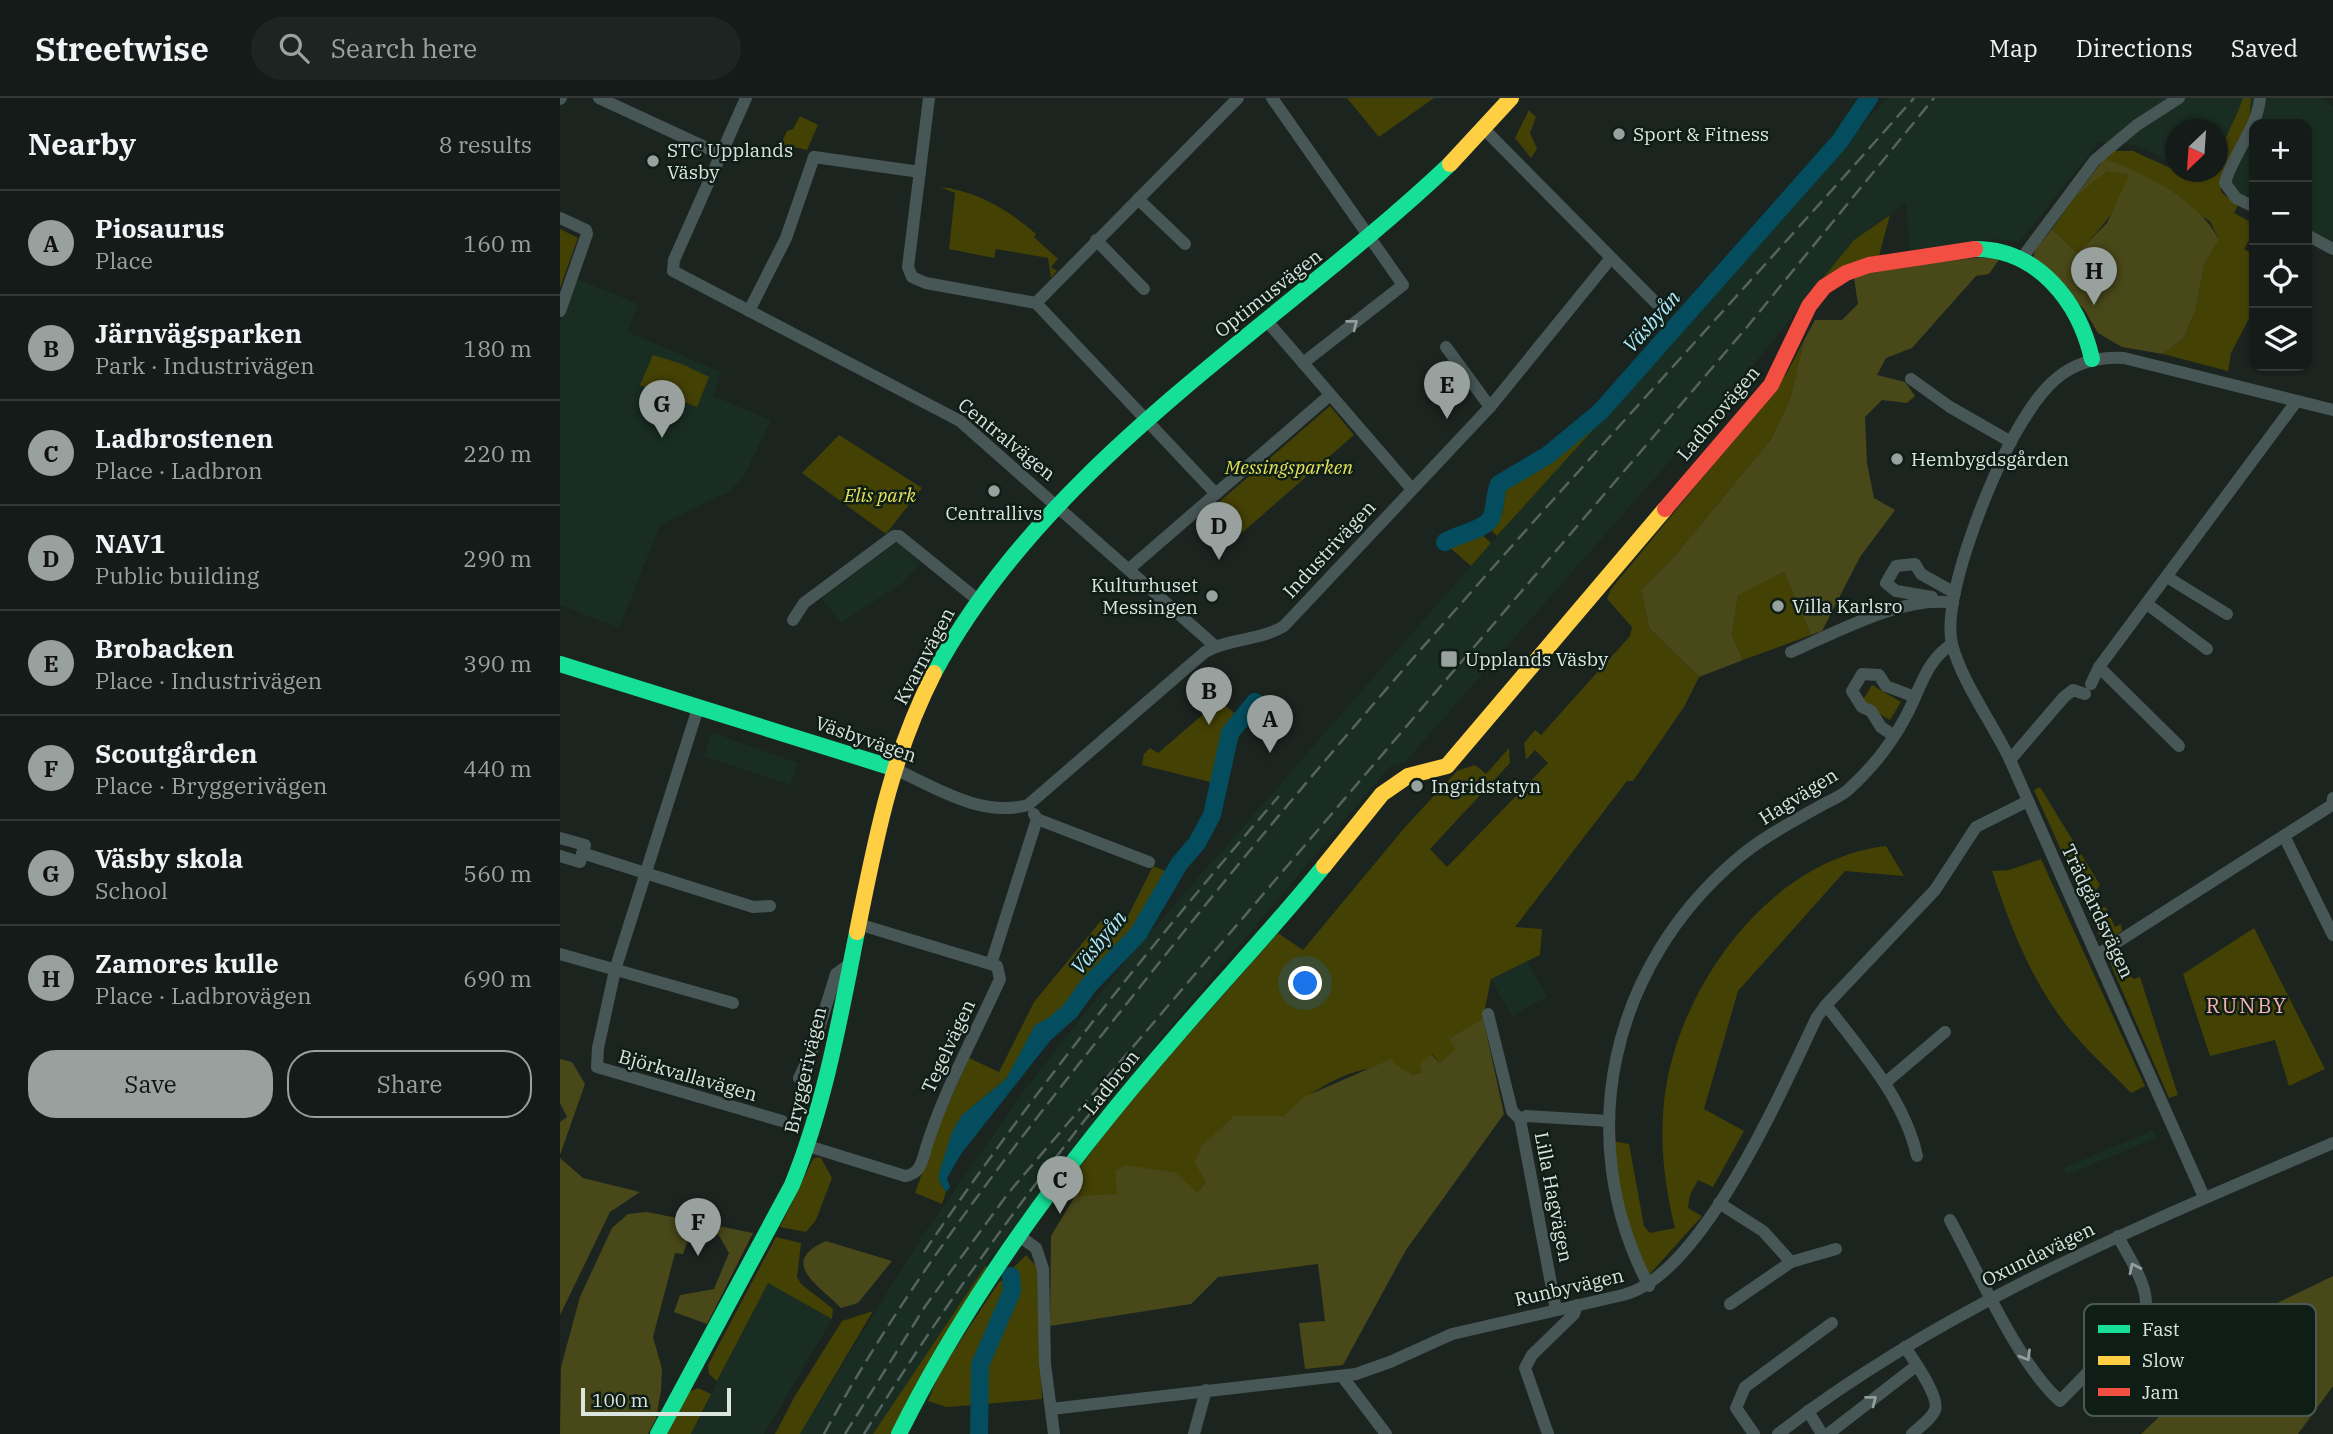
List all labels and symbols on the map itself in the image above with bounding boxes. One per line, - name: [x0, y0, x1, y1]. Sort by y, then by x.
- north arrow: [2165, 119, 2228, 182]
- place label: Sport & Fitness: [1633, 122, 1769, 146]
- marker: Sport & Fitness: [1611, 126, 1627, 142]
- place label: STC Upplands Väsby: [667, 138, 793, 184]
- marker: STC Upplands Väsby: [645, 153, 661, 169]
- street label: Optimusvägen: [1210, 244, 1326, 342]
- pin: H: [2071, 247, 2117, 305]
- water label: Väsbyån: [1616, 284, 1686, 358]
- one-way arrow: [1345, 320, 1358, 333]
- pin: E: [1424, 361, 1470, 419]
- street label: Ladbrovägen: [1671, 361, 1765, 465]
- pin: G: [639, 380, 685, 438]
- street label: Centralvägen: [953, 392, 1061, 486]
- place label: Hembygdsgården: [1911, 447, 2069, 471]
- marker: Hembygdsgården: [1889, 451, 1905, 467]
- park label: Messingsparken: [1224, 455, 1353, 479]
- park label: Elis park: [843, 483, 917, 507]
- marker: Centrallivs: [986, 483, 1002, 499]
- street label: Industrivägen: [1278, 495, 1380, 603]
- place label: Centrallivs: [946, 501, 1042, 525]
- pin: D: [1196, 502, 1242, 560]
- place label: Kulturhuset Messingen: [1091, 573, 1198, 619]
- marker: Kulturhuset Messingen: [1204, 588, 1220, 604]
- place label: Villa Karlsro: [1792, 594, 1902, 618]
- marker: Villa Karlsro: [1770, 598, 1786, 614]
- street label: Kvarnvägen: [888, 603, 960, 709]
- place label: Upplands Väsby: [1465, 647, 1609, 671]
- marker: Upplands Väsby: [1439, 649, 1459, 669]
- pin: B: [1186, 667, 1232, 725]
- pin: A: [1247, 695, 1293, 753]
- street label: Väsbyvägen: [812, 710, 920, 768]
- street label: Hagvägen: [1754, 762, 1842, 830]
- place label: Ingridstatyn: [1431, 774, 1541, 798]
- marker: Ingridstatyn: [1409, 778, 1425, 794]
- street label: Trädgårdsvägen: [2057, 840, 2139, 982]
- water label: Väsbyån: [1064, 904, 1132, 980]
- your location: [1288, 966, 1322, 1000]
- district label: RUNBY: [2206, 991, 2288, 1019]
- street label: Tegelvägen: [916, 995, 980, 1097]
- street label: Bryggerivägen: [779, 1004, 831, 1136]
- street label: Björkvallavägen: [616, 1044, 760, 1106]
- street label: Ladbron: [1078, 1045, 1144, 1119]
- street label: Lilla Hagvägen: [1530, 1130, 1578, 1264]
- pin: C: [1037, 1156, 1083, 1214]
- pin: F: [675, 1198, 721, 1256]
- street label: Oxundavägen: [1978, 1216, 2098, 1292]
- street label: Runbyvägen: [1512, 1263, 1626, 1311]
- one-way arrow: [2128, 1263, 2142, 1275]
- legend: [2084, 1304, 2316, 1416]
- text: Fast: [2142, 1317, 2180, 1341]
- one-way arrow: [2018, 1348, 2031, 1361]
- text: Slow: [2142, 1348, 2184, 1372]
- text: Jam: [2142, 1380, 2179, 1404]
- scale bar: [581, 1385, 732, 1417]
- one-way arrow: [1865, 1395, 1877, 1408]

